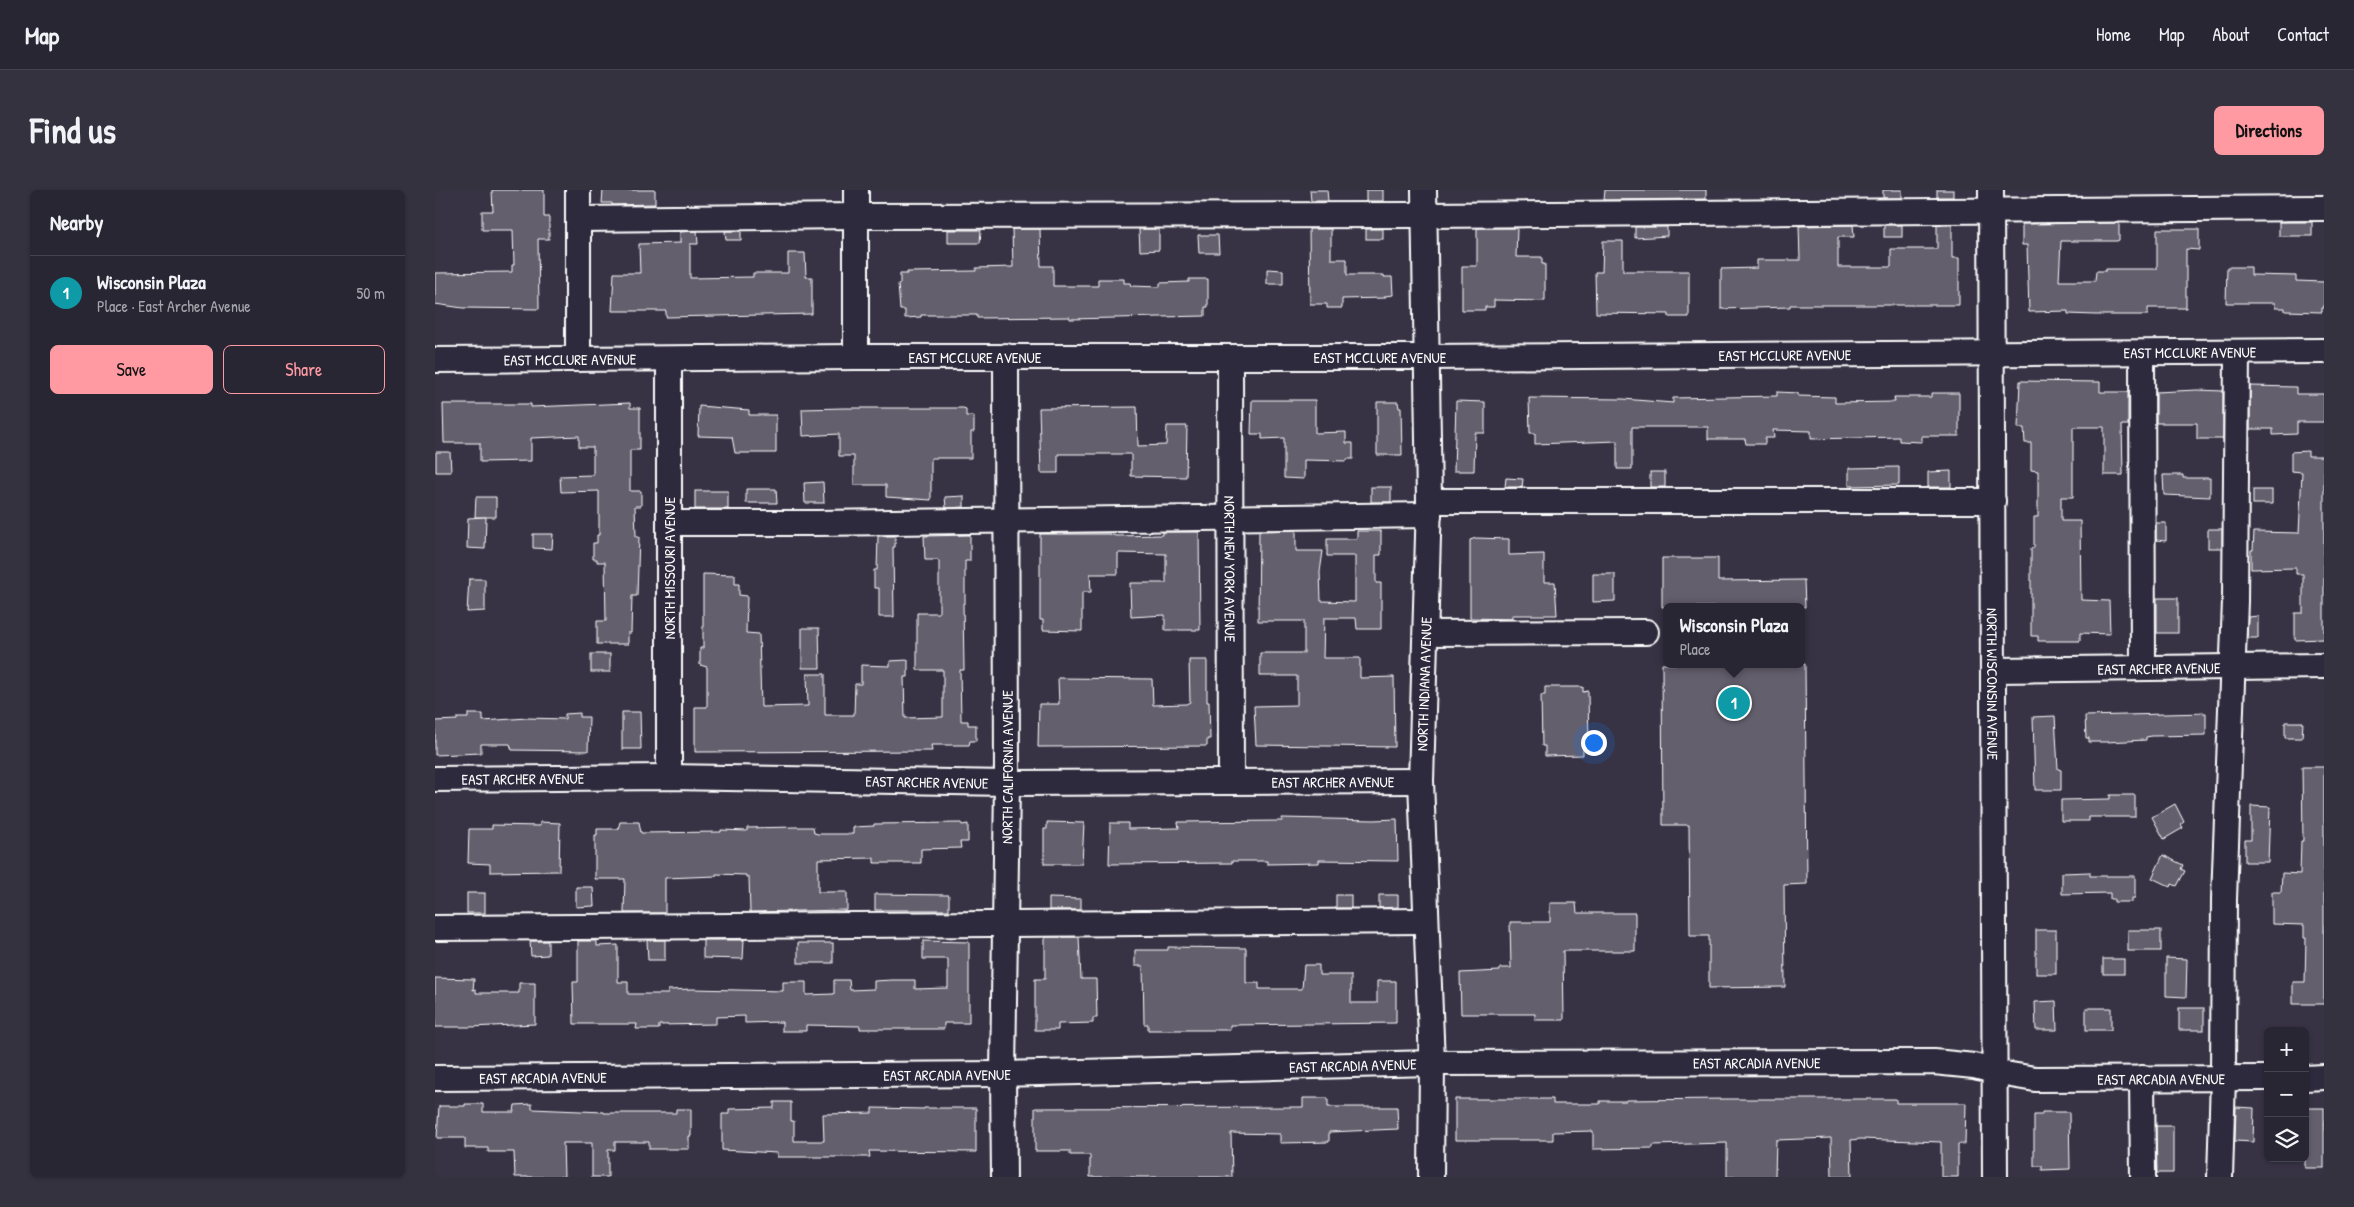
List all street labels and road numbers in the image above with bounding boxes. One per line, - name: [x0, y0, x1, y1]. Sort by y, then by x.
- street label: EAST MCCLURE AVENUE: [2123, 341, 2257, 363]
- street label: EAST MCCLURE AVENUE: [1719, 344, 1852, 366]
- street label: EAST MCCLURE AVENUE: [1314, 346, 1447, 368]
- street label: EAST MCCLURE AVENUE: [909, 347, 1042, 368]
- street label: EAST MCCLURE AVENUE: [504, 348, 637, 370]
- street label: NORTH MISSOURI AVENUE: [659, 496, 680, 639]
- street label: NORTH NEW YORK AVENUE: [1220, 496, 1241, 643]
- street label: NORTH WISCONSIN AVENUE: [1982, 608, 2004, 760]
- street label: NORTH INDIANA AVENUE: [1411, 616, 1437, 751]
- street label: EAST ARCHER AVENUE: [2097, 657, 2221, 679]
- street label: NORTH CALIFORNIA AVENUE: [996, 690, 1018, 844]
- street label: EAST ARCHER AVENUE: [461, 767, 585, 789]
- street label: EAST ARCHER AVENUE: [865, 770, 989, 793]
- street label: EAST ARCHER AVENUE: [1271, 771, 1395, 792]
- street label: EAST ARCADIA AVENUE: [1693, 1052, 1821, 1073]
- street label: EAST ARCADIA AVENUE: [1289, 1053, 1417, 1077]
- street label: EAST ARCADIA AVENUE: [883, 1063, 1012, 1085]
- street label: EAST ARCADIA AVENUE: [479, 1066, 607, 1088]
- street label: EAST ARCADIA AVENUE: [2097, 1068, 2226, 1089]

